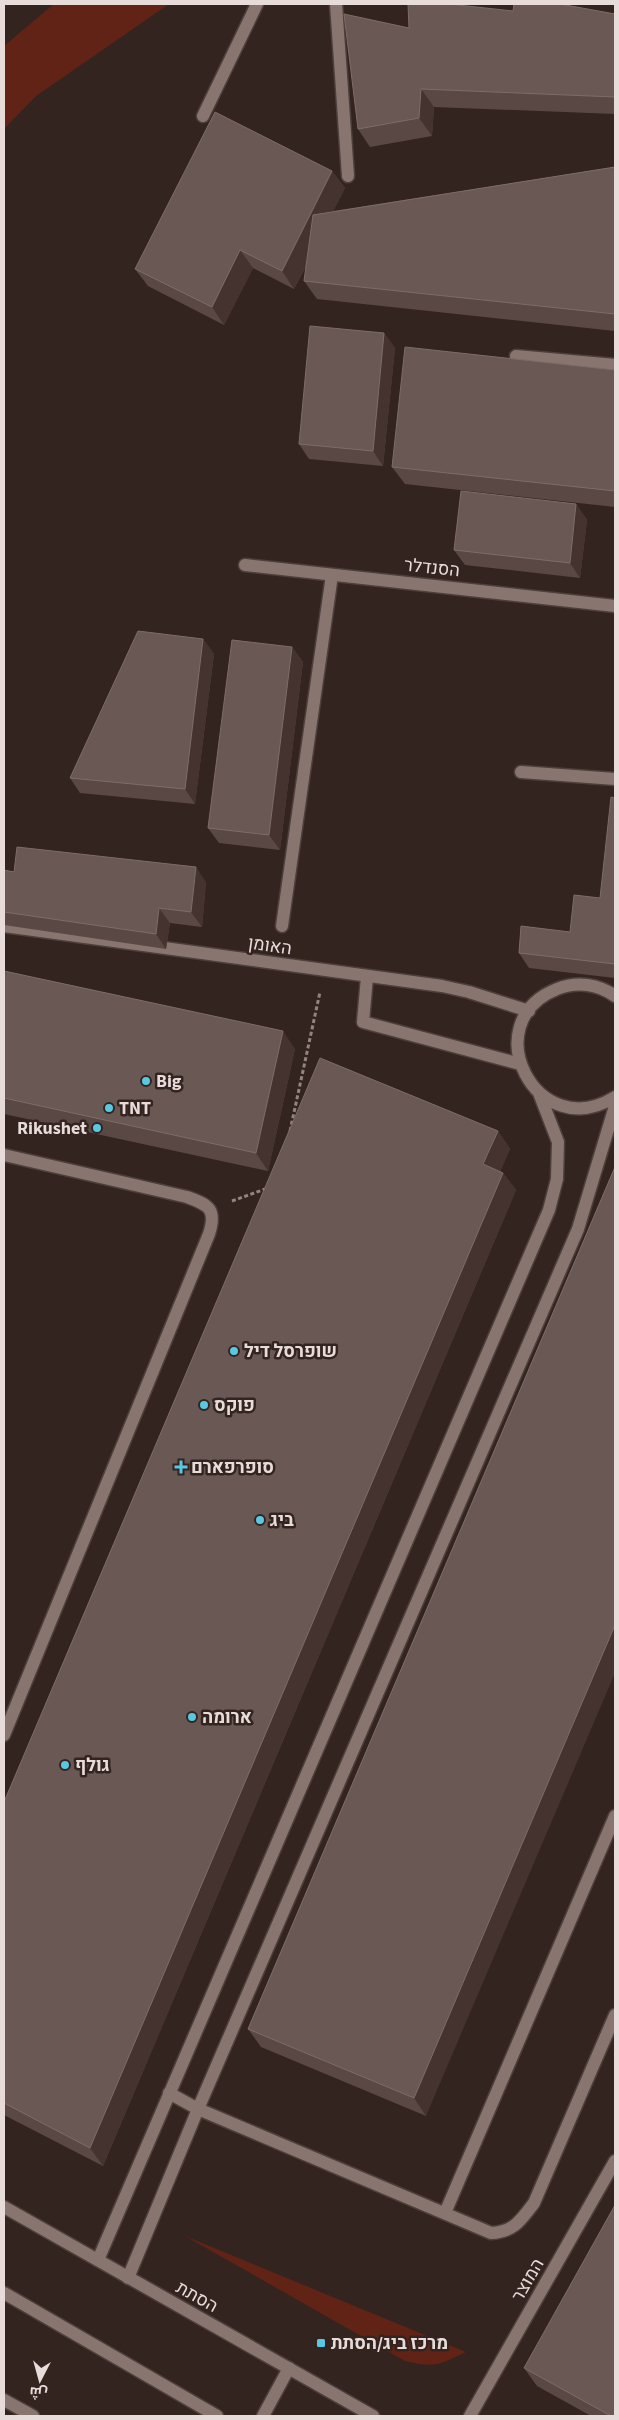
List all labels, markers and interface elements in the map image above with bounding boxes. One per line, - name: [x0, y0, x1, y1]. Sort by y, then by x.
- street label: הסנדלר: [403, 553, 461, 583]
- street label: האומן: [246, 931, 294, 961]
- place label: Big: [156, 1069, 182, 1094]
- marker: Big: [140, 1075, 152, 1087]
- place label: TNT: [119, 1096, 151, 1121]
- marker: TNT: [103, 1102, 115, 1114]
- place label: Rikushet: [17, 1116, 87, 1141]
- marker: Rikushet: [91, 1122, 103, 1134]
- place label: שופרסל דיל: [244, 1339, 337, 1364]
- marker: שופרסל דיל: [228, 1345, 240, 1357]
- place label: פוקס: [214, 1393, 255, 1418]
- marker: פוקס: [198, 1399, 210, 1411]
- place label: סופרפארם: [191, 1455, 274, 1480]
- marker: סופרפארם: [175, 1461, 187, 1473]
- place label: ביג: [270, 1508, 294, 1533]
- marker: ביג: [254, 1514, 266, 1526]
- place label: ארומה: [202, 1705, 252, 1730]
- marker: ארומה: [186, 1711, 198, 1723]
- place label: גולף: [75, 1753, 110, 1778]
- marker: גולף: [59, 1759, 71, 1771]
- street label: המוצר: [506, 2254, 550, 2306]
- street label: הסתת: [171, 2275, 223, 2319]
- place label: מרכז ביג/הסתת: [331, 2331, 448, 2356]
- marker: מרכז ביג/הסתת: [315, 2337, 327, 2349]
- north arrow: [15, 2355, 65, 2405]
- text: ش: [29, 2381, 49, 2403]

